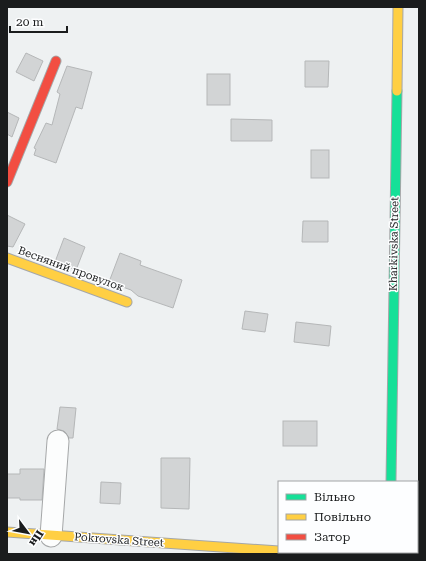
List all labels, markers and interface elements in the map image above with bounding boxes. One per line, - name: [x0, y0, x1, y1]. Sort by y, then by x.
- scale bar: [10, 8, 67, 34]
- text: 20 m: [16, 15, 43, 29]
- street label: Kharkivska Street: [387, 197, 401, 291]
- street label: Весняний провулок: [16, 244, 126, 294]
- legend: [278, 481, 418, 553]
- text: Вільно: [314, 490, 355, 504]
- text: Повільно: [314, 510, 371, 524]
- north arrow: [8, 513, 48, 553]
- text: Пн: [26, 528, 46, 549]
- street label: Pokrovska Street: [74, 530, 164, 550]
- text: Затор: [314, 530, 350, 544]

